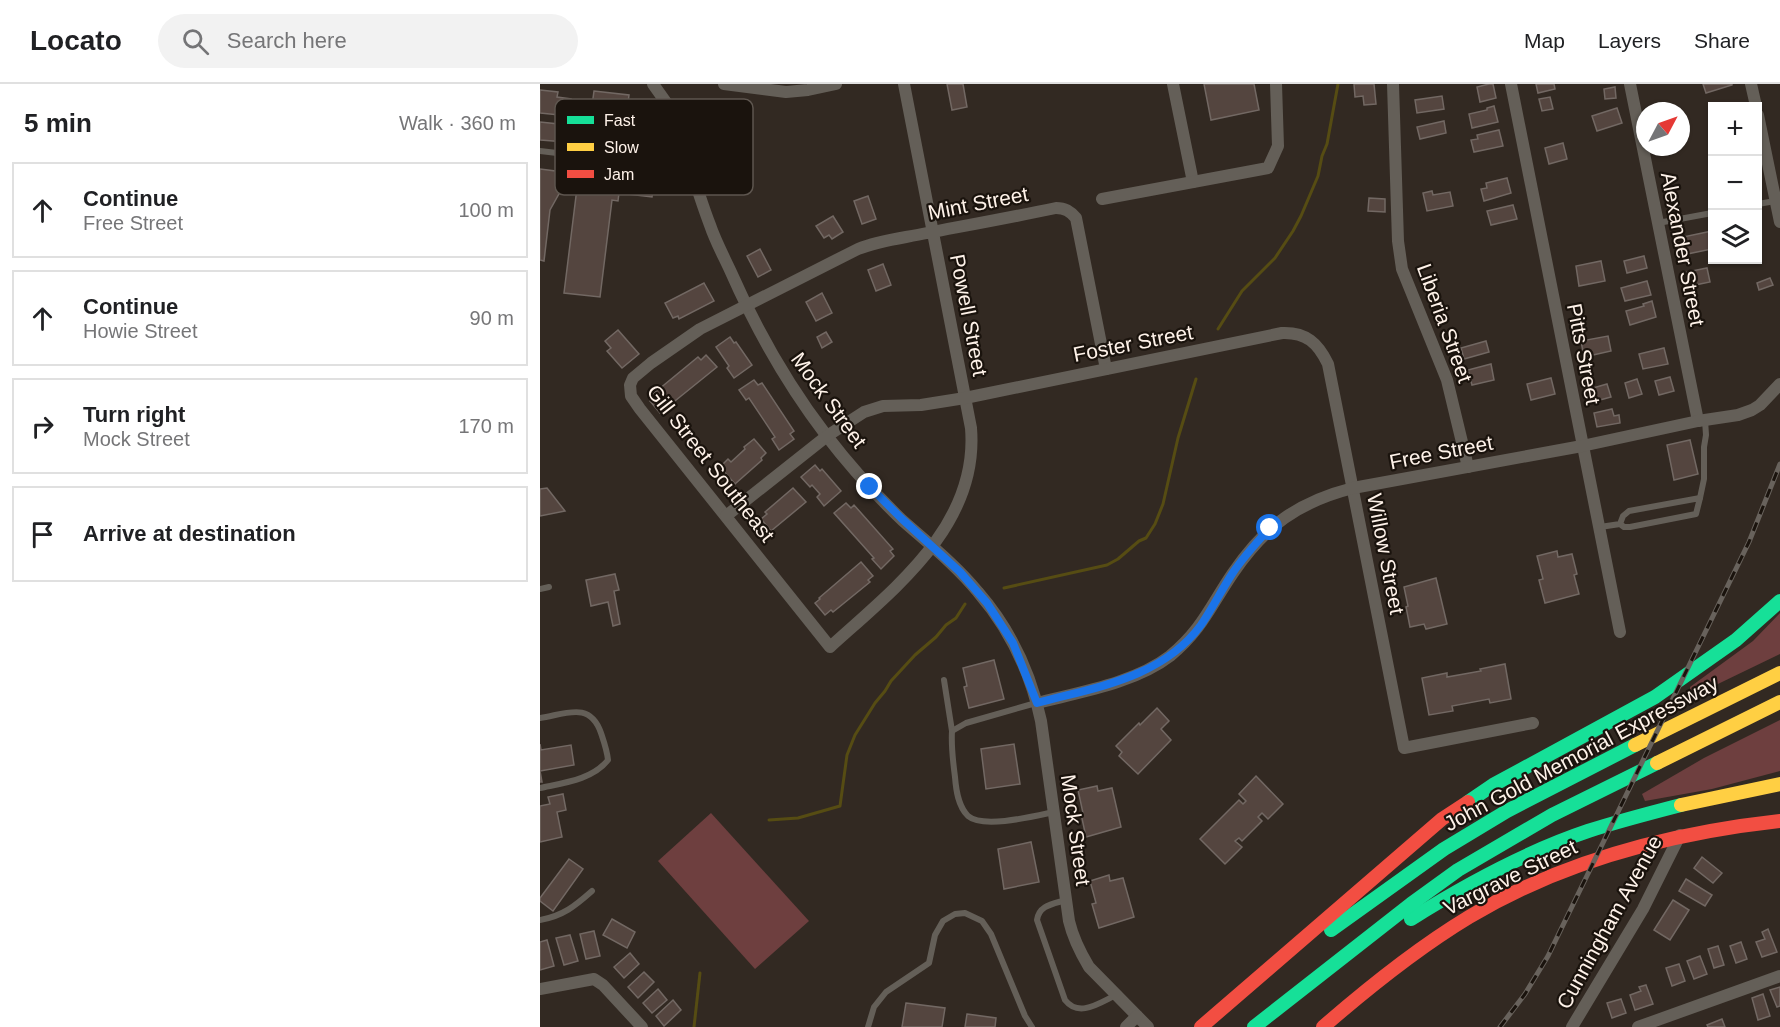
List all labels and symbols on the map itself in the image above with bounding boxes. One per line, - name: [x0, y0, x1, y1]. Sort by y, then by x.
- legend: [555, 99, 753, 195]
- north arrow: [1636, 102, 1690, 156]
- text: Fast: [604, 112, 636, 129]
- text: Slow: [604, 139, 639, 156]
- text: Jam: [604, 166, 634, 183]
- street label: Alexander Street: [1657, 170, 1709, 328]
- street label: Mint Street: [926, 182, 1030, 224]
- street label: Powell Street: [946, 252, 992, 378]
- street label: Liberia Street: [1413, 260, 1477, 386]
- street label: Pitts Street: [1563, 301, 1605, 407]
- street label: Foster Street: [1071, 320, 1195, 366]
- street label: Mock Street: [787, 348, 871, 452]
- street label: Gill Street Southeast: [643, 380, 779, 546]
- street label: Free Street: [1387, 431, 1495, 473]
- route end: [856, 473, 882, 499]
- street label: Willow Street: [1363, 492, 1409, 616]
- route start: [1256, 514, 1282, 540]
- street label: John Gold Memorial Expressway: [1440, 671, 1722, 835]
- street label: Mock Street: [1057, 773, 1095, 887]
- street label: Cunningham Avenue: [1552, 831, 1666, 1013]
- street label: Vargrave Street: [1440, 835, 1581, 919]

